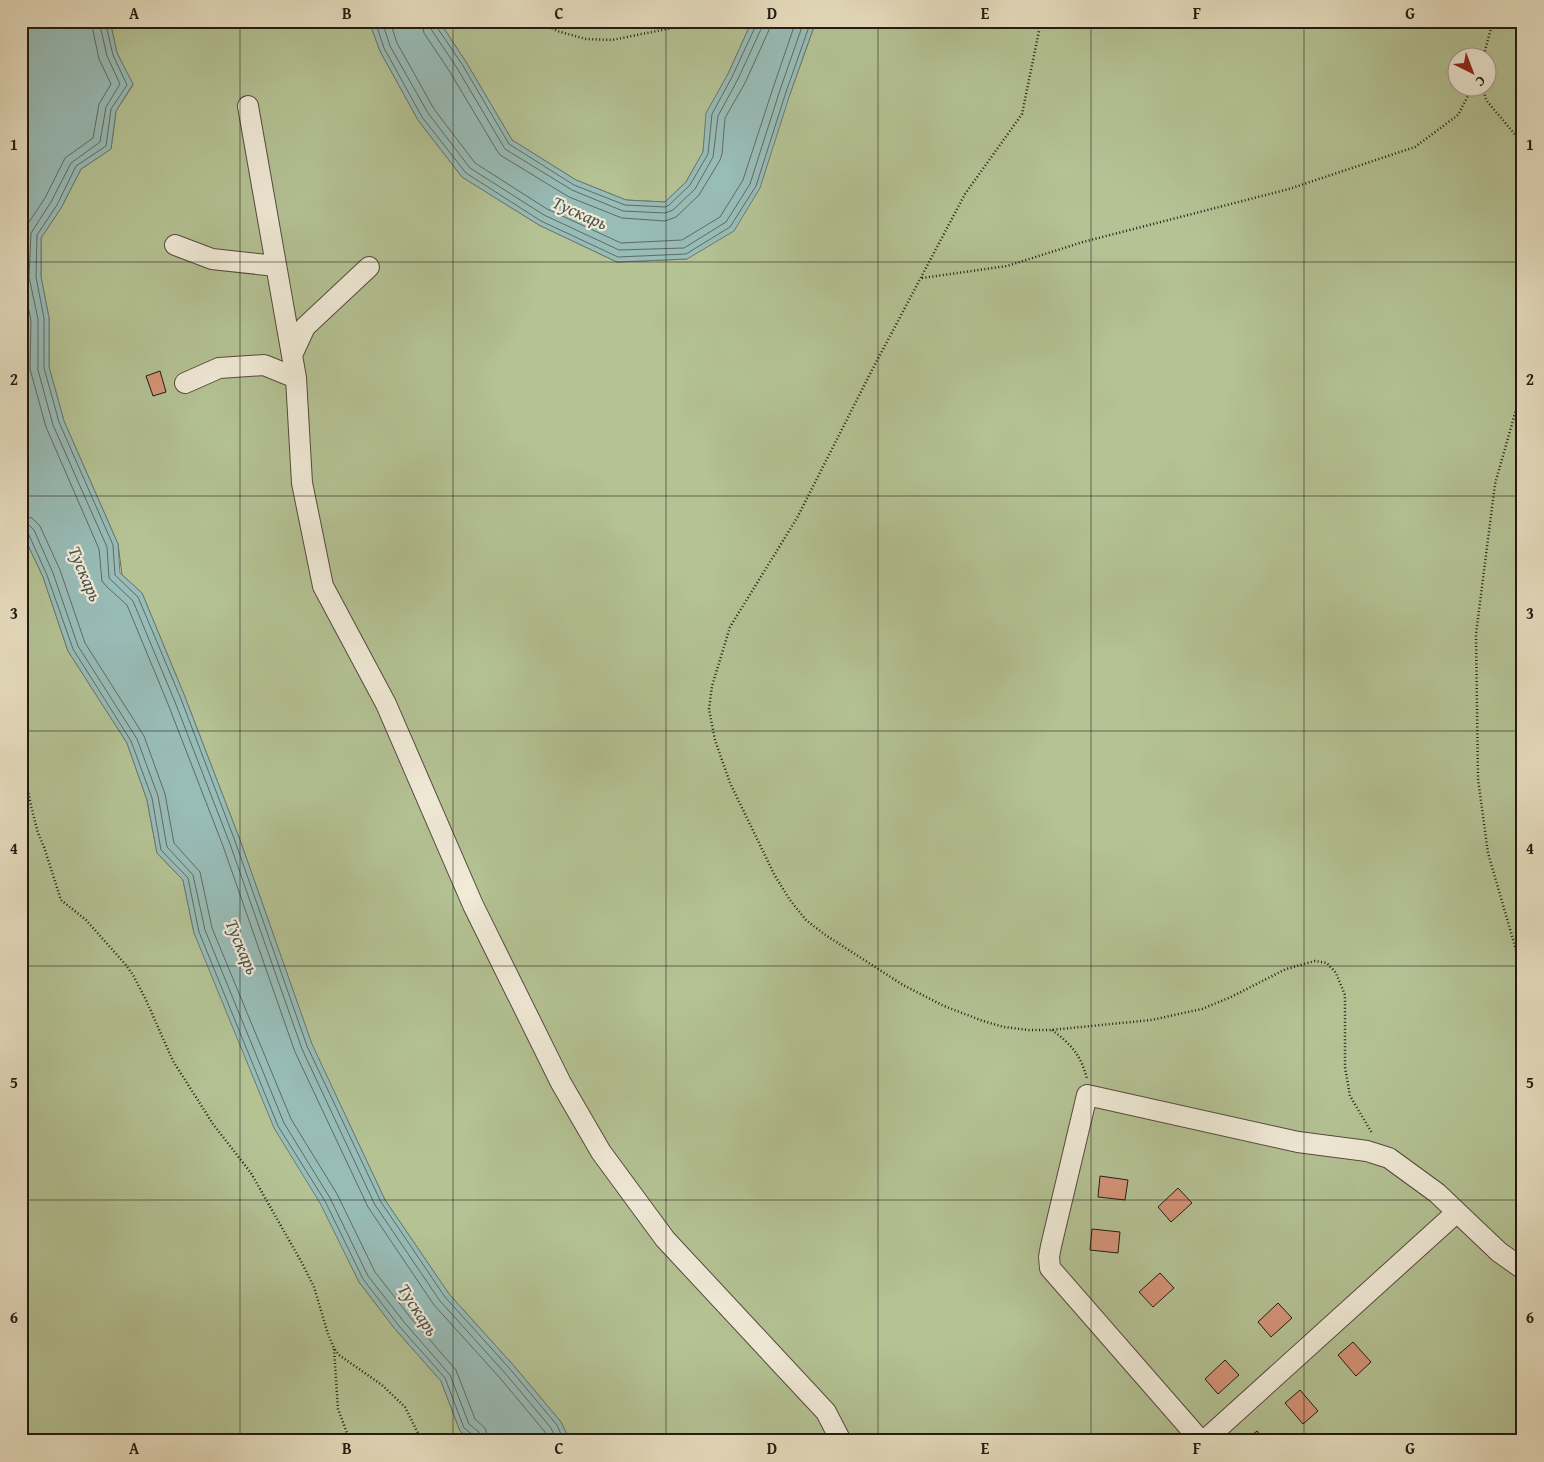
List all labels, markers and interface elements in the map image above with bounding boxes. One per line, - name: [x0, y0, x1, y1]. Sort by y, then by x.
- text: A: [129, 1, 140, 25]
- text: B: [342, 1, 352, 25]
- text: C: [554, 1, 564, 25]
- text: D: [767, 1, 777, 25]
- text: E: [981, 1, 990, 25]
- text: F: [1193, 1, 1201, 25]
- text: G: [1405, 1, 1415, 25]
- north arrow: [1446, 48, 1496, 98]
- text: С: [1471, 72, 1490, 92]
- text: 1: [10, 132, 18, 156]
- text: 1: [1526, 132, 1534, 156]
- water label: Тускарь: [548, 188, 612, 237]
- text: 2: [10, 367, 18, 391]
- text: 2: [1526, 367, 1534, 391]
- water label: Тускарь: [62, 542, 109, 606]
- text: 3: [10, 601, 18, 625]
- text: 3: [1526, 601, 1534, 625]
- text: 4: [10, 836, 18, 860]
- text: 4: [1526, 836, 1534, 860]
- water label: Тускарь: [219, 915, 266, 979]
- text: 5: [10, 1070, 18, 1094]
- text: 5: [1526, 1070, 1534, 1094]
- water label: Тускарь: [391, 1278, 446, 1342]
- text: 6: [10, 1305, 18, 1329]
- text: 6: [1526, 1305, 1534, 1329]
- text: A: [129, 1436, 140, 1460]
- text: B: [342, 1436, 352, 1460]
- text: C: [554, 1436, 564, 1460]
- text: D: [767, 1436, 777, 1460]
- text: E: [981, 1436, 990, 1460]
- text: F: [1193, 1436, 1201, 1460]
- text: G: [1405, 1436, 1415, 1460]

